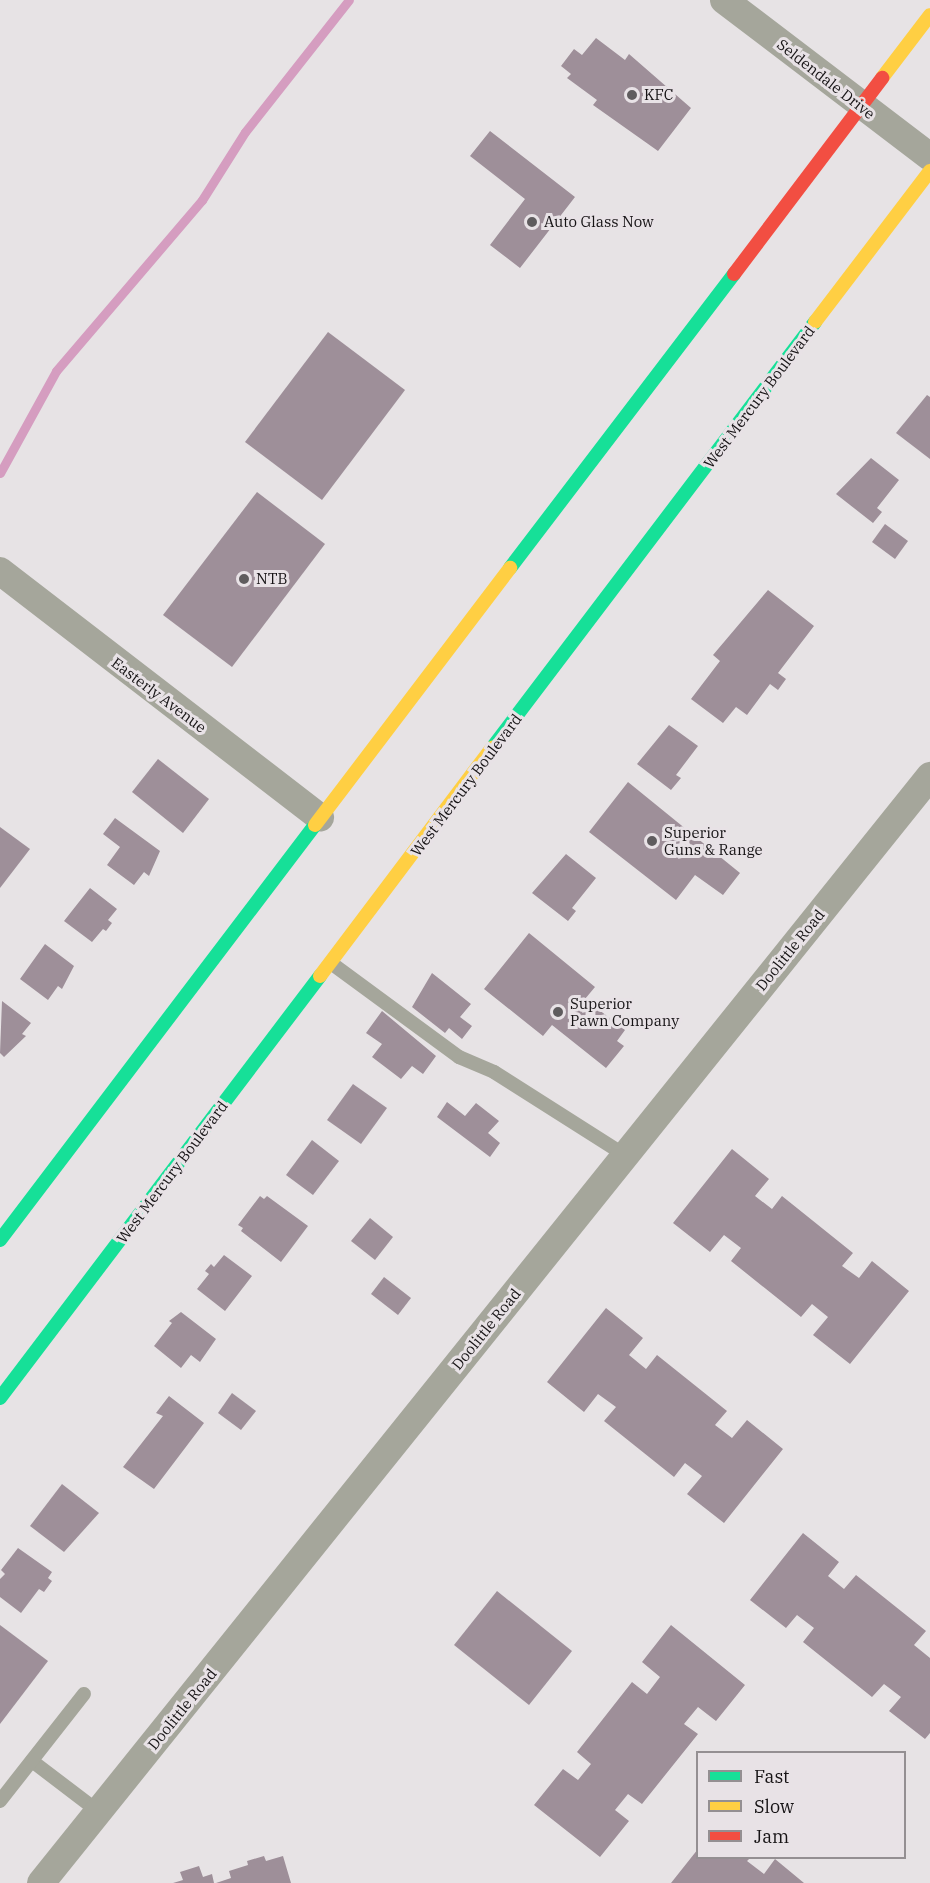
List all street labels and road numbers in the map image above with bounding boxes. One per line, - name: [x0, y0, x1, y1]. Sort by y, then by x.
- street label: Seldendale Drive: [773, 35, 879, 123]
- street label: West Mercury Boulevard: [700, 322, 818, 472]
- street label: Easterly Avenue: [108, 654, 210, 736]
- street label: West Mercury Boulevard: [407, 710, 525, 860]
- street label: Doolittle Road: [752, 906, 828, 994]
- street label: West Mercury Boulevard: [113, 1097, 231, 1247]
- street label: Doolittle Road: [448, 1285, 524, 1373]
- street label: Doolittle Road: [144, 1665, 220, 1753]

